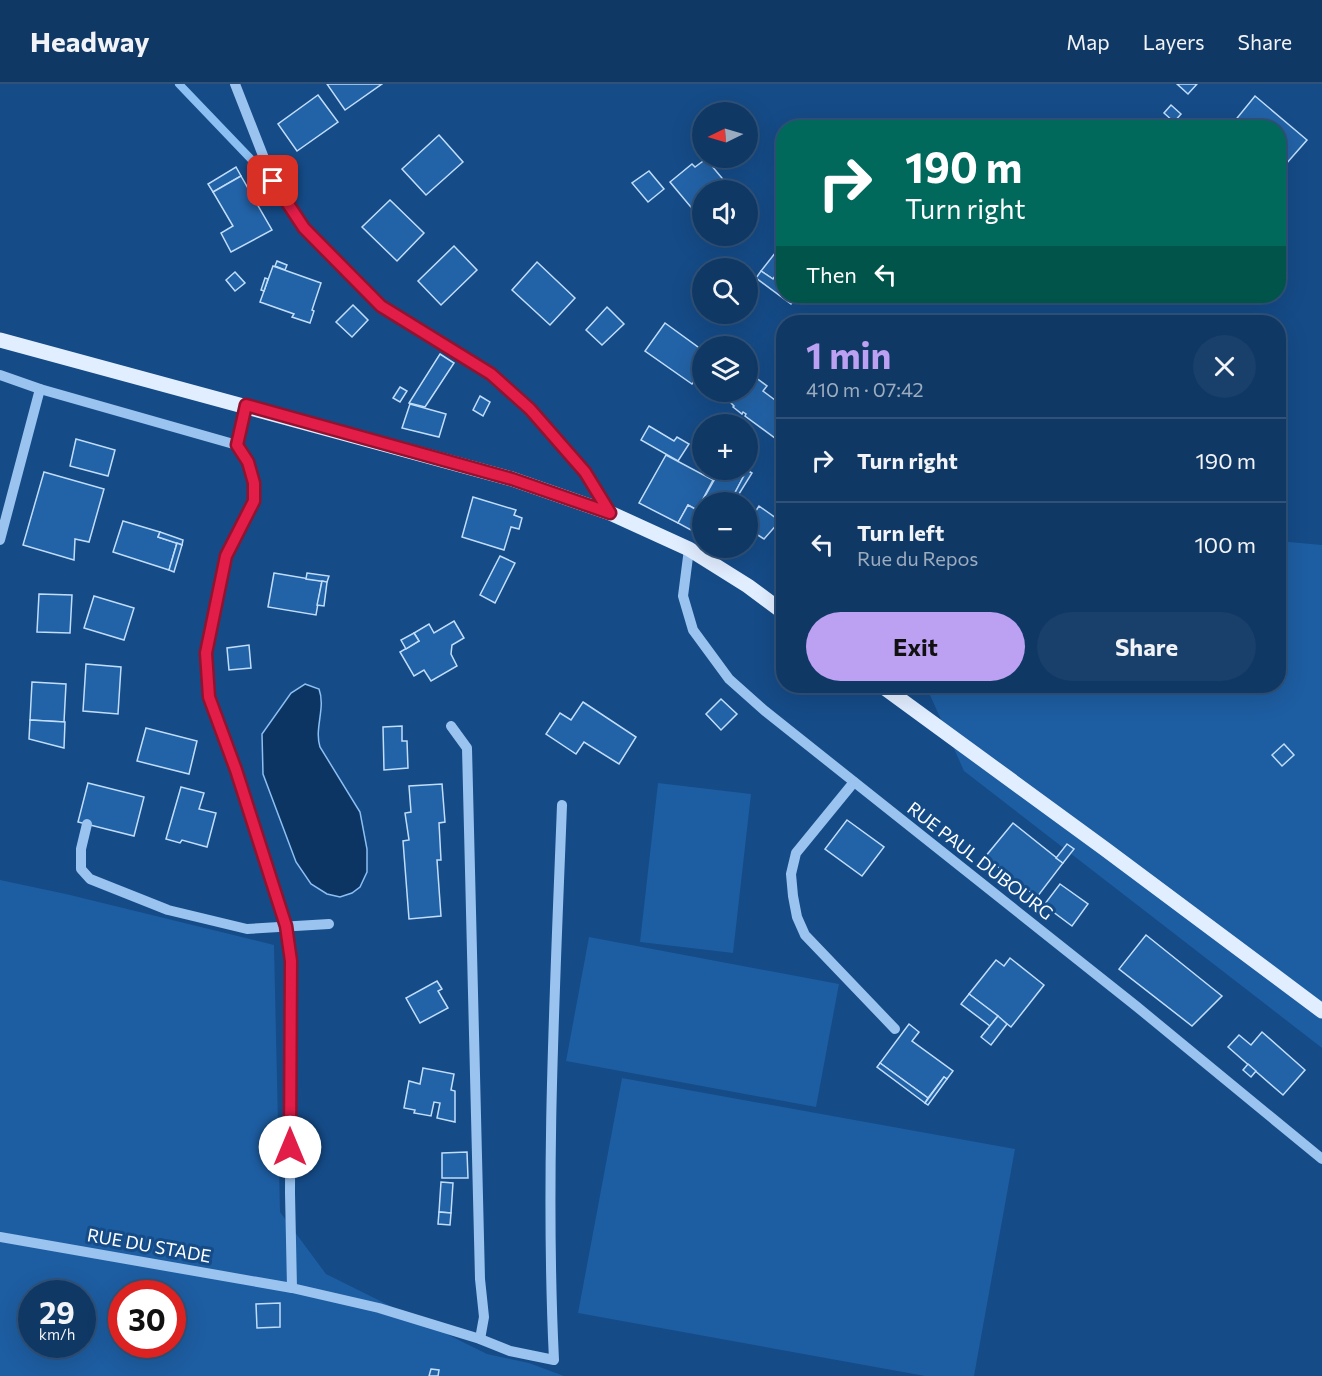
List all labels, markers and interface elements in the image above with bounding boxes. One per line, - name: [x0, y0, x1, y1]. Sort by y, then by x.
- text: Headway: [30, 24, 150, 58]
- text: Map: [1066, 29, 1110, 54]
- text: Layers: [1143, 29, 1205, 54]
- text: Share: [1238, 29, 1292, 54]
- north arrow: [692, 102, 758, 168]
- map controls: [692, 102, 758, 558]
- text: 190 m: [905, 140, 1023, 192]
- icon: right: [806, 144, 884, 222]
- pin: [247, 155, 298, 206]
- icon: arrive: [256, 164, 289, 197]
- button: sound: [692, 180, 758, 246]
- text: Turn right: [905, 192, 1025, 225]
- button: search: [692, 258, 758, 324]
- icon: left: [869, 258, 902, 291]
- text: Then: [806, 261, 857, 288]
- text: 1 min: [806, 332, 891, 376]
- button: close: [1193, 335, 1256, 398]
- button: layers: [692, 336, 758, 402]
- text: 410 m · 07:42: [806, 377, 924, 401]
- button: +: [692, 414, 758, 480]
- icon: right: [806, 444, 839, 477]
- text: Turn right: [857, 447, 958, 474]
- text: 190 m: [1195, 447, 1256, 474]
- button: −: [692, 492, 758, 558]
- text: Turn left: [857, 519, 944, 546]
- icon: left: [806, 528, 839, 561]
- text: 100 m: [1194, 531, 1256, 558]
- text: Rue du Repos: [857, 546, 978, 570]
- button: Exit: [806, 612, 1025, 681]
- button: Share: [1037, 612, 1256, 681]
- street label: RUE PAUL DUBOURG: [903, 796, 1058, 924]
- position arrow: [258, 1115, 322, 1179]
- street label: RUE DU STADE: [85, 1223, 213, 1267]
- speed limit sign: 30: [108, 1280, 186, 1358]
- text: 29: [39, 1293, 75, 1330]
- text: km/h: [39, 1325, 75, 1343]

